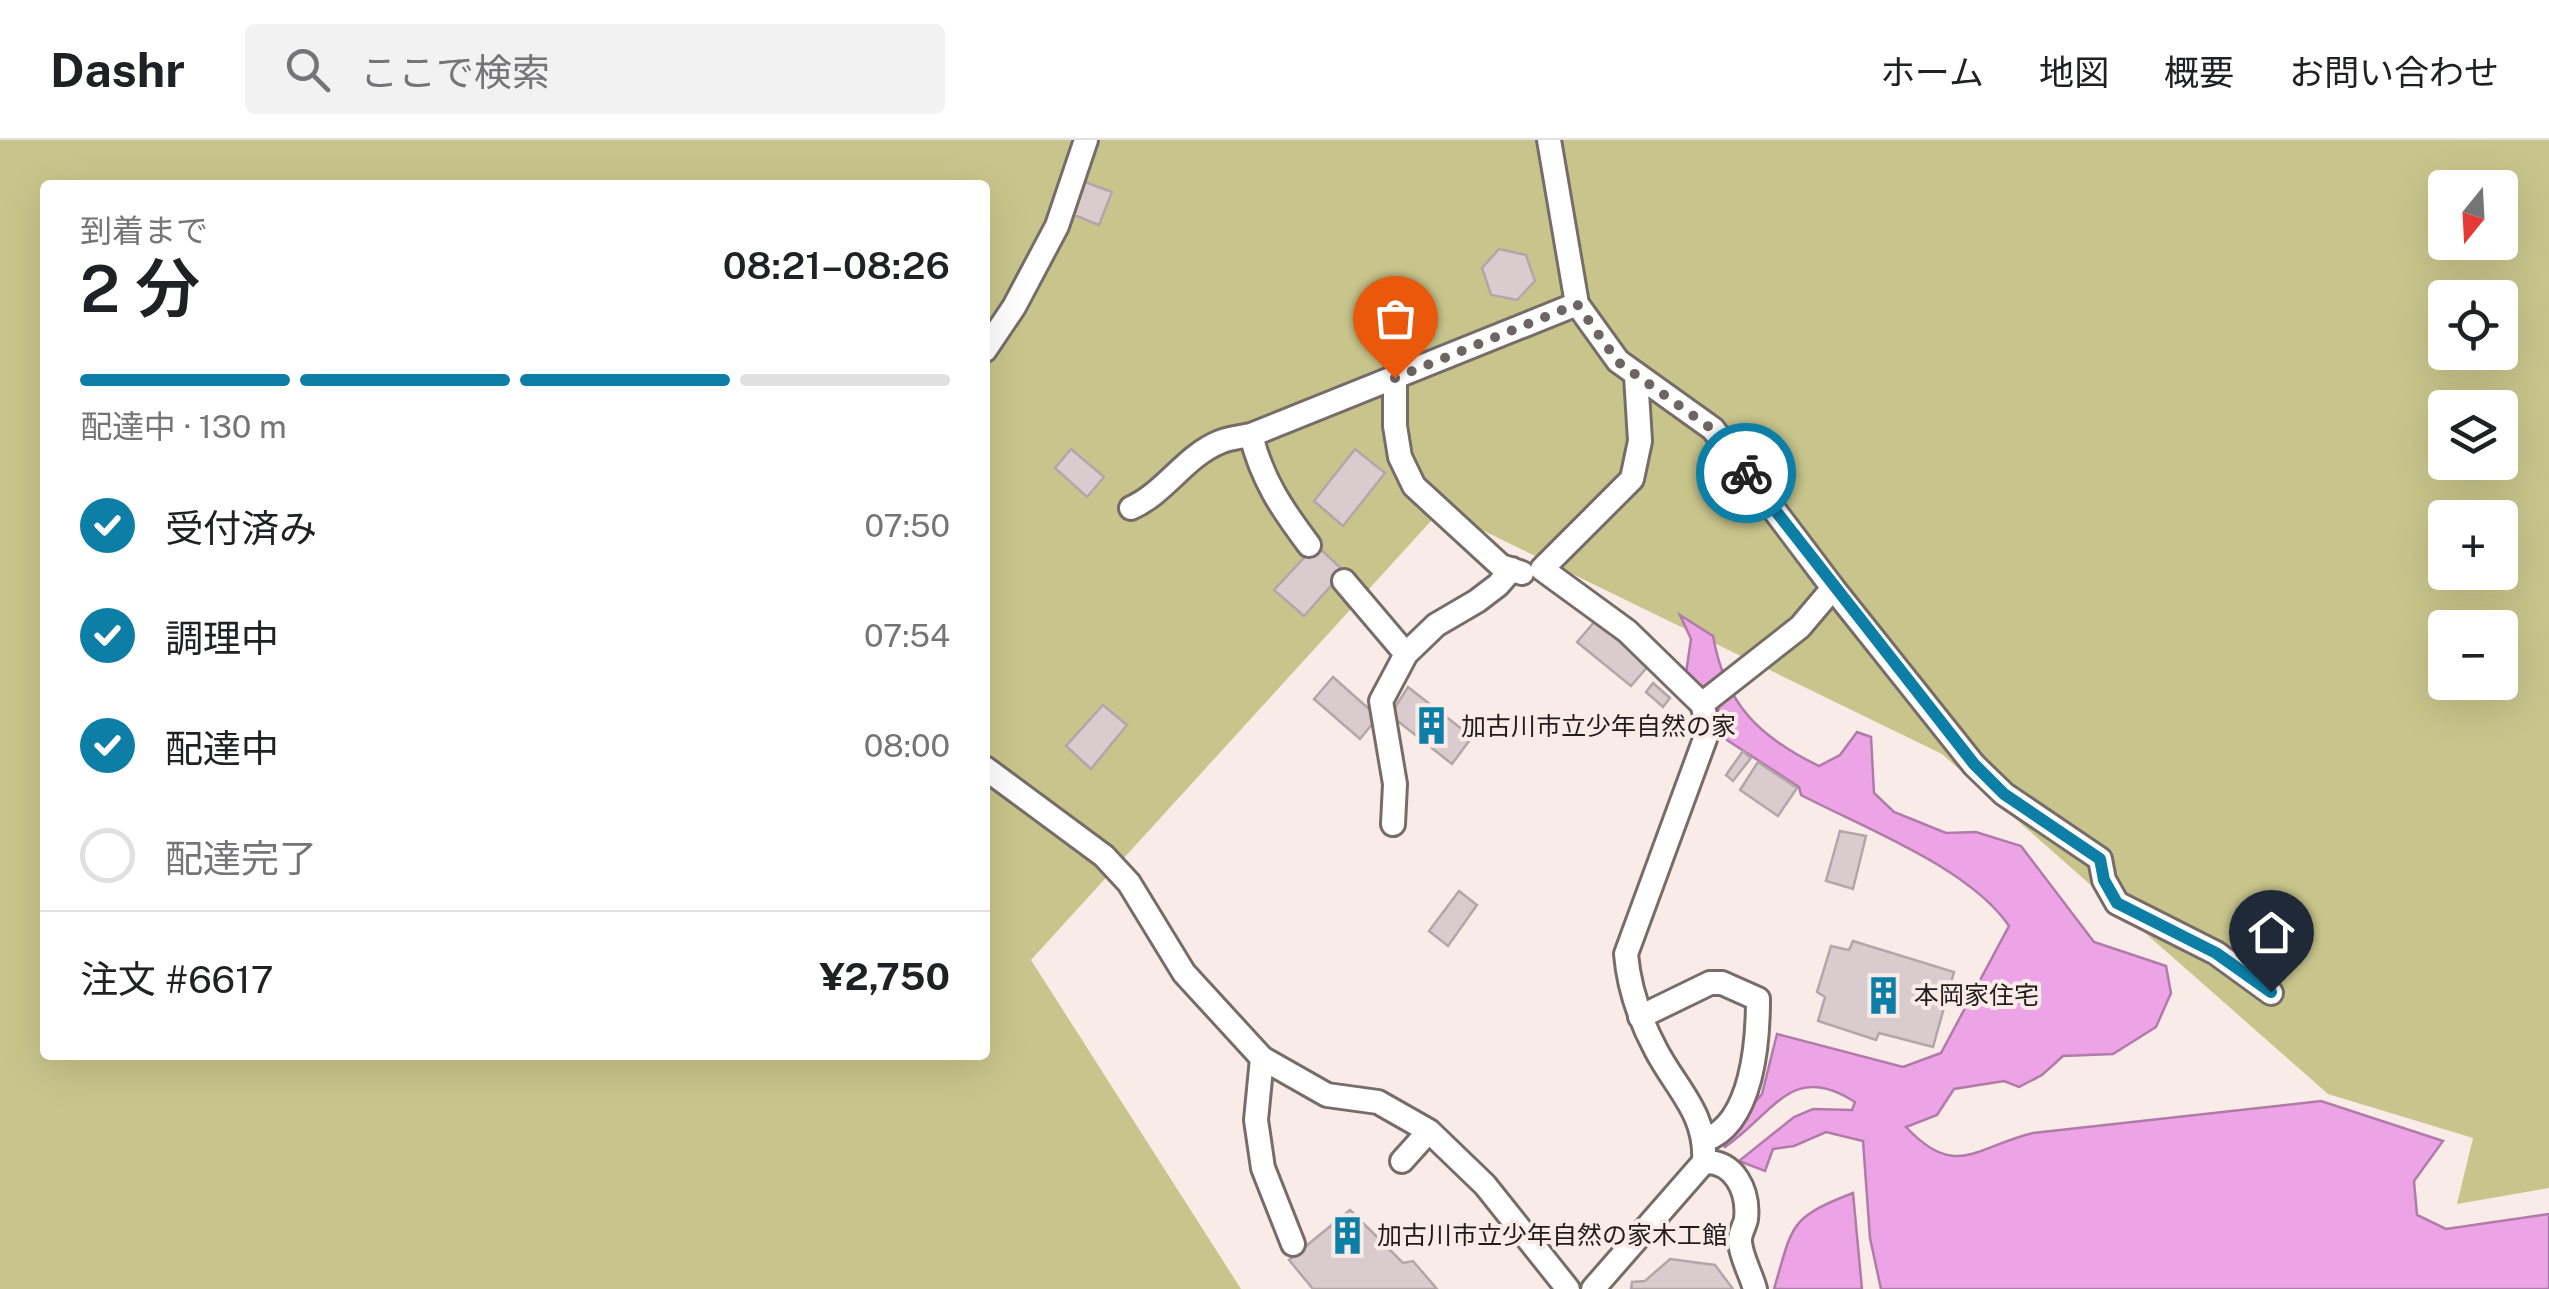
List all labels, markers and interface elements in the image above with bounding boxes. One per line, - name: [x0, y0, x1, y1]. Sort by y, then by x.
- search box: [245, 24, 945, 114]
- text: Dashr: [50, 41, 185, 98]
- icon: search: [280, 42, 335, 97]
- text: ここで検索: [360, 50, 550, 95]
- text: ホーム: [1880, 52, 1984, 93]
- text: 地図: [2039, 52, 2109, 93]
- text: 概要: [2164, 52, 2234, 93]
- text: お問い合わせ: [2289, 52, 2499, 93]
- north arrow: [2428, 170, 2518, 260]
- map controls: [2428, 170, 2518, 700]
- text: 到着まで: [80, 212, 208, 249]
- text: 08:21–08:26: [723, 243, 950, 288]
- text: 2 分: [80, 250, 200, 327]
- pin: [1353, 276, 1438, 379]
- button: locate: [2428, 280, 2518, 370]
- icon: bag: [1368, 291, 1423, 346]
- button: layers: [2428, 390, 2518, 480]
- text: 配達中 · 130 m: [80, 408, 287, 445]
- courier: [1696, 423, 1796, 523]
- icon: bike: [1719, 446, 1774, 501]
- icon: check: [80, 498, 135, 553]
- button: +: [2428, 500, 2518, 590]
- text: 受付済み: [165, 506, 317, 551]
- text: 07:50: [864, 507, 950, 544]
- icon: check: [80, 608, 135, 663]
- button: −: [2428, 610, 2518, 700]
- text: 調理中: [165, 616, 279, 661]
- text: 07:54: [864, 617, 950, 654]
- building icon: 加古川市立少年自然の家: [1410, 705, 1452, 747]
- place label: 加古川市立少年自然の家: [1461, 711, 1736, 741]
- icon: check: [80, 718, 135, 773]
- text: 配達中: [165, 726, 279, 771]
- text: 08:00: [864, 727, 950, 764]
- text: 配達完了: [165, 836, 317, 881]
- pin: [2229, 890, 2314, 993]
- icon: home: [2244, 905, 2299, 960]
- text: ¥2,750: [819, 954, 950, 999]
- text: 注文 #6617: [80, 957, 274, 1002]
- building icon: 本岡家住宅: [1863, 974, 1905, 1016]
- place label: 本岡家住宅: [1914, 980, 2039, 1010]
- building icon: 加古川市立少年自然の家木工館: [1326, 1214, 1368, 1256]
- place label: 加古川市立少年自然の家木工館: [1377, 1220, 1727, 1250]

